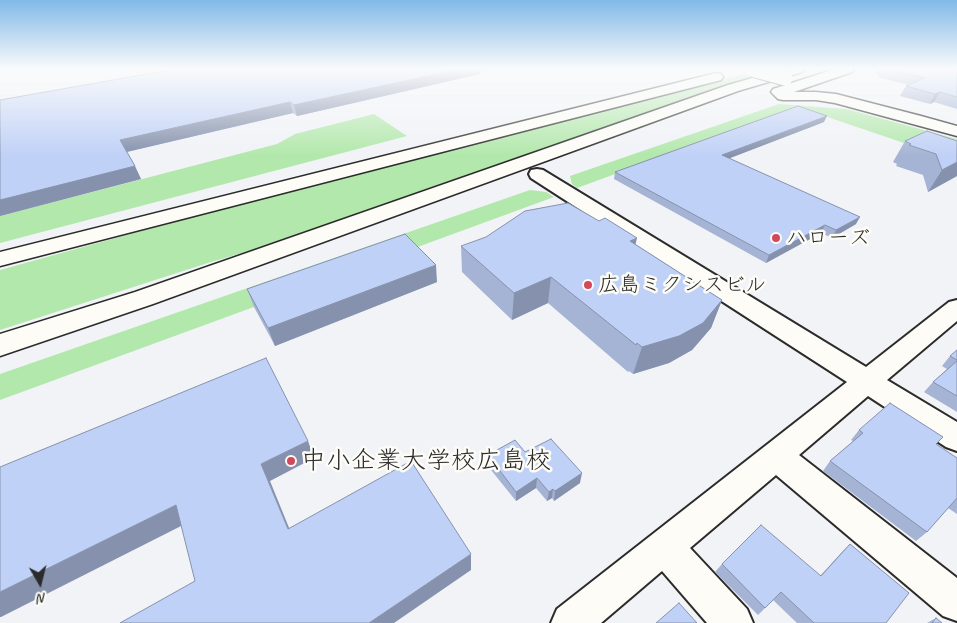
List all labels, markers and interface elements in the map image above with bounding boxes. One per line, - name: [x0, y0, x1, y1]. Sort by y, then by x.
- place label: ハローズ: [786, 225, 870, 251]
- marker: ハローズ: [770, 232, 782, 244]
- place label: 広島ミクシスビル: [598, 272, 766, 298]
- marker: 広島ミクシスビル: [582, 279, 594, 291]
- place label: 中小企業大学校広島校: [301, 446, 551, 476]
- marker: 中小企業大学校広島校: [285, 455, 297, 467]
- north arrow: [15, 558, 65, 608]
- text: N: [37, 589, 48, 607]

